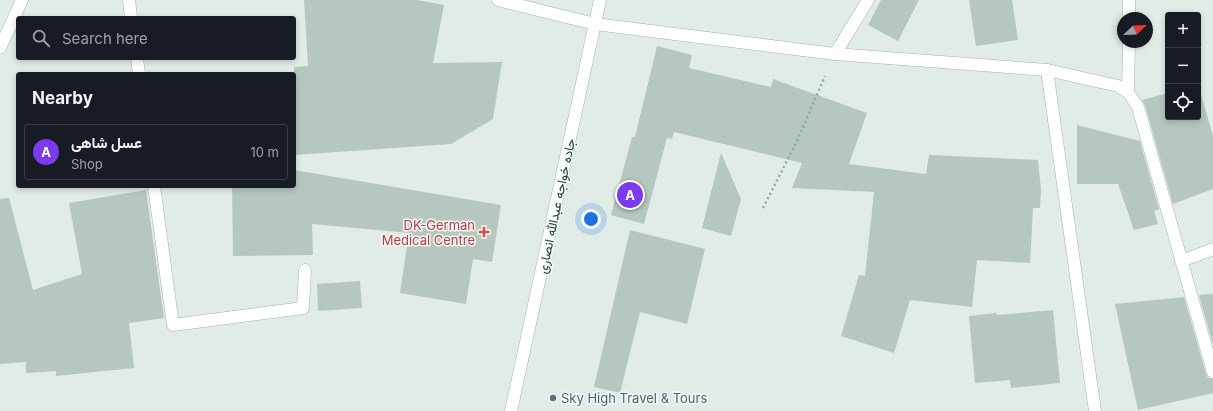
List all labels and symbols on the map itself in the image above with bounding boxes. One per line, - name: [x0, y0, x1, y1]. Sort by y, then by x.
- north arrow: [1117, 12, 1153, 48]
- street label: جاده خواجه عبدالله انصاری: [534, 137, 579, 275]
- pin: A: [617, 180, 643, 210]
- your location: [581, 209, 601, 229]
- place label: DK-German Medical Centre: [382, 217, 475, 248]
- marker: DK-German Medical Centre: [478, 226, 490, 238]
- place label: Sky High Travel & Tours: [561, 390, 707, 406]
- marker: Sky High Travel & Tours: [548, 393, 558, 403]

